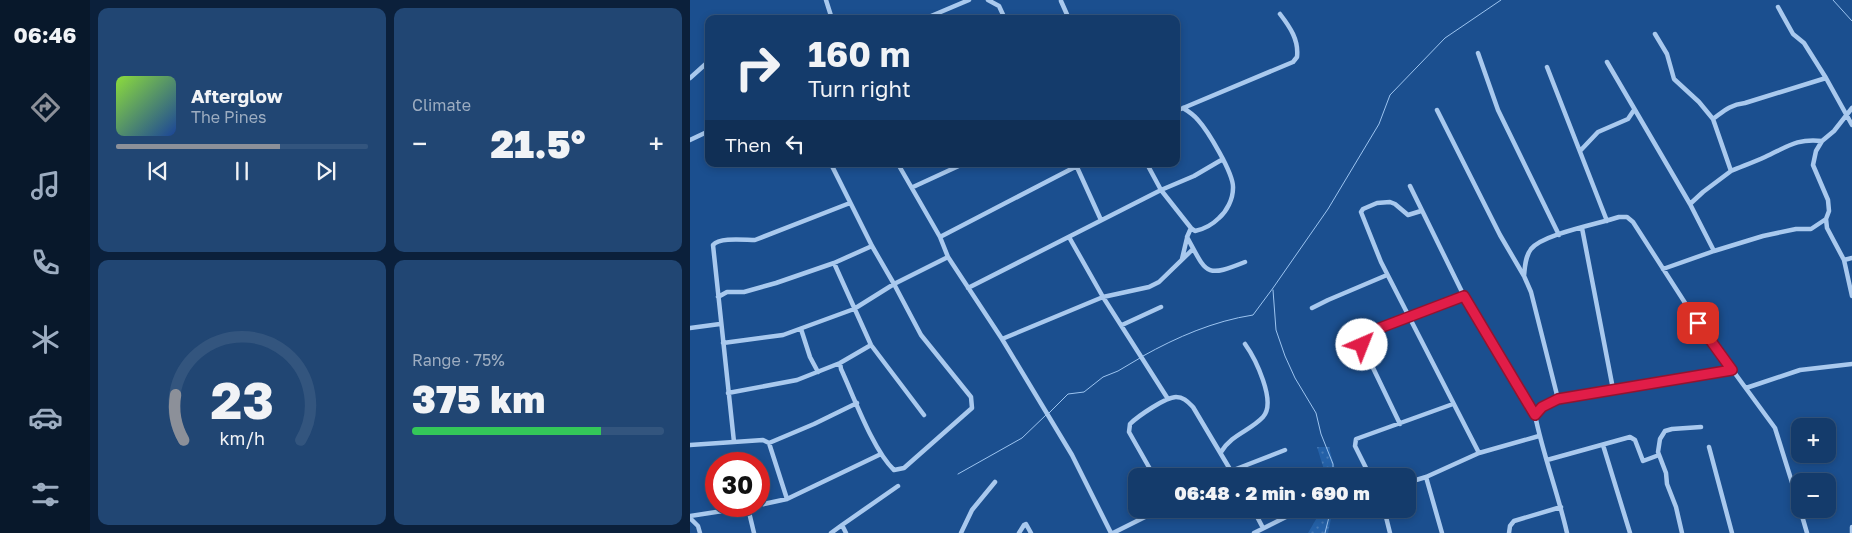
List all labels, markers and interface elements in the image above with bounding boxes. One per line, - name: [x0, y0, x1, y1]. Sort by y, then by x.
- text: 06:46: [13, 21, 77, 48]
- text: 160 m: [808, 33, 910, 75]
- icon: right: [725, 35, 790, 100]
- text: Turn right: [808, 75, 911, 102]
- text: Afterglow: [191, 84, 282, 107]
- icon: directions: [28, 90, 63, 125]
- text: Climate: [412, 95, 471, 115]
- text: The Pines: [191, 107, 266, 127]
- text: 21.5°: [491, 121, 585, 166]
- text: −: [412, 127, 427, 160]
- text: +: [649, 127, 664, 160]
- icon: left: [781, 130, 809, 158]
- text: Then: [725, 133, 771, 156]
- icon: previous: [144, 157, 172, 185]
- icon: pause: [228, 157, 256, 185]
- icon: next: [312, 157, 340, 185]
- icon: music: [28, 168, 63, 203]
- icon: phone: [28, 245, 63, 280]
- pin: [1677, 302, 1719, 344]
- icon: arrive: [1684, 309, 1712, 337]
- position arrow: [1335, 318, 1387, 370]
- icon: climate: [28, 322, 63, 357]
- text: Range · 75%: [412, 350, 505, 370]
- text: 23: [210, 368, 274, 430]
- text: 375 km: [412, 376, 545, 421]
- icon: car: [28, 400, 63, 435]
- map controls: [1791, 418, 1836, 518]
- button: +: [1791, 418, 1836, 463]
- text: km/h: [219, 427, 265, 449]
- speed limit sign: 30: [705, 452, 770, 517]
- button: −: [1791, 473, 1836, 518]
- icon: filters: [28, 477, 63, 512]
- text: 06:48 · 2 min · 690 m: [1174, 481, 1370, 504]

